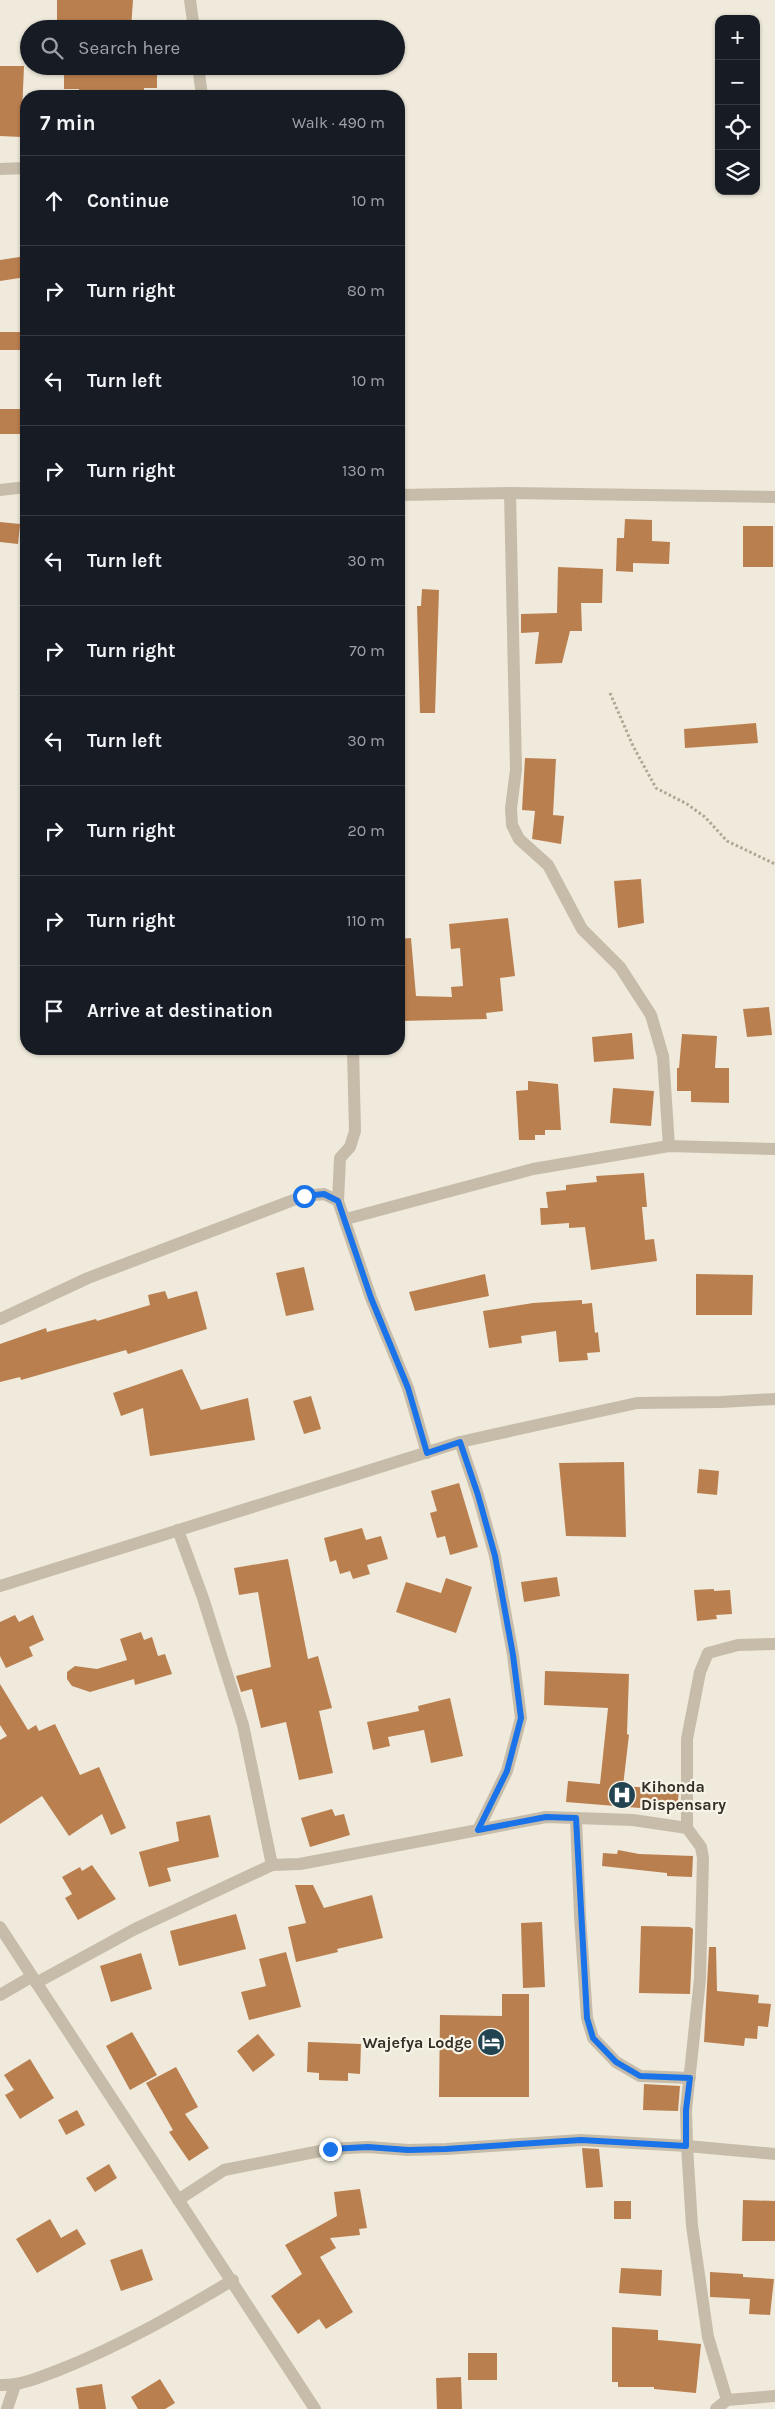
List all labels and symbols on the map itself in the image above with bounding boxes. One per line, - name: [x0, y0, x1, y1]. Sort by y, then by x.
- route start: [293, 1185, 316, 1208]
- place label: Kihonda Dispensary: [641, 1777, 726, 1814]
- hospital icon: Kihonda Dispensary: [607, 1780, 637, 1810]
- hotel icon: Wajefya Lodge: [476, 2027, 506, 2057]
- place label: Wajefya Lodge: [362, 2033, 472, 2052]
- route end: [319, 2138, 342, 2161]

